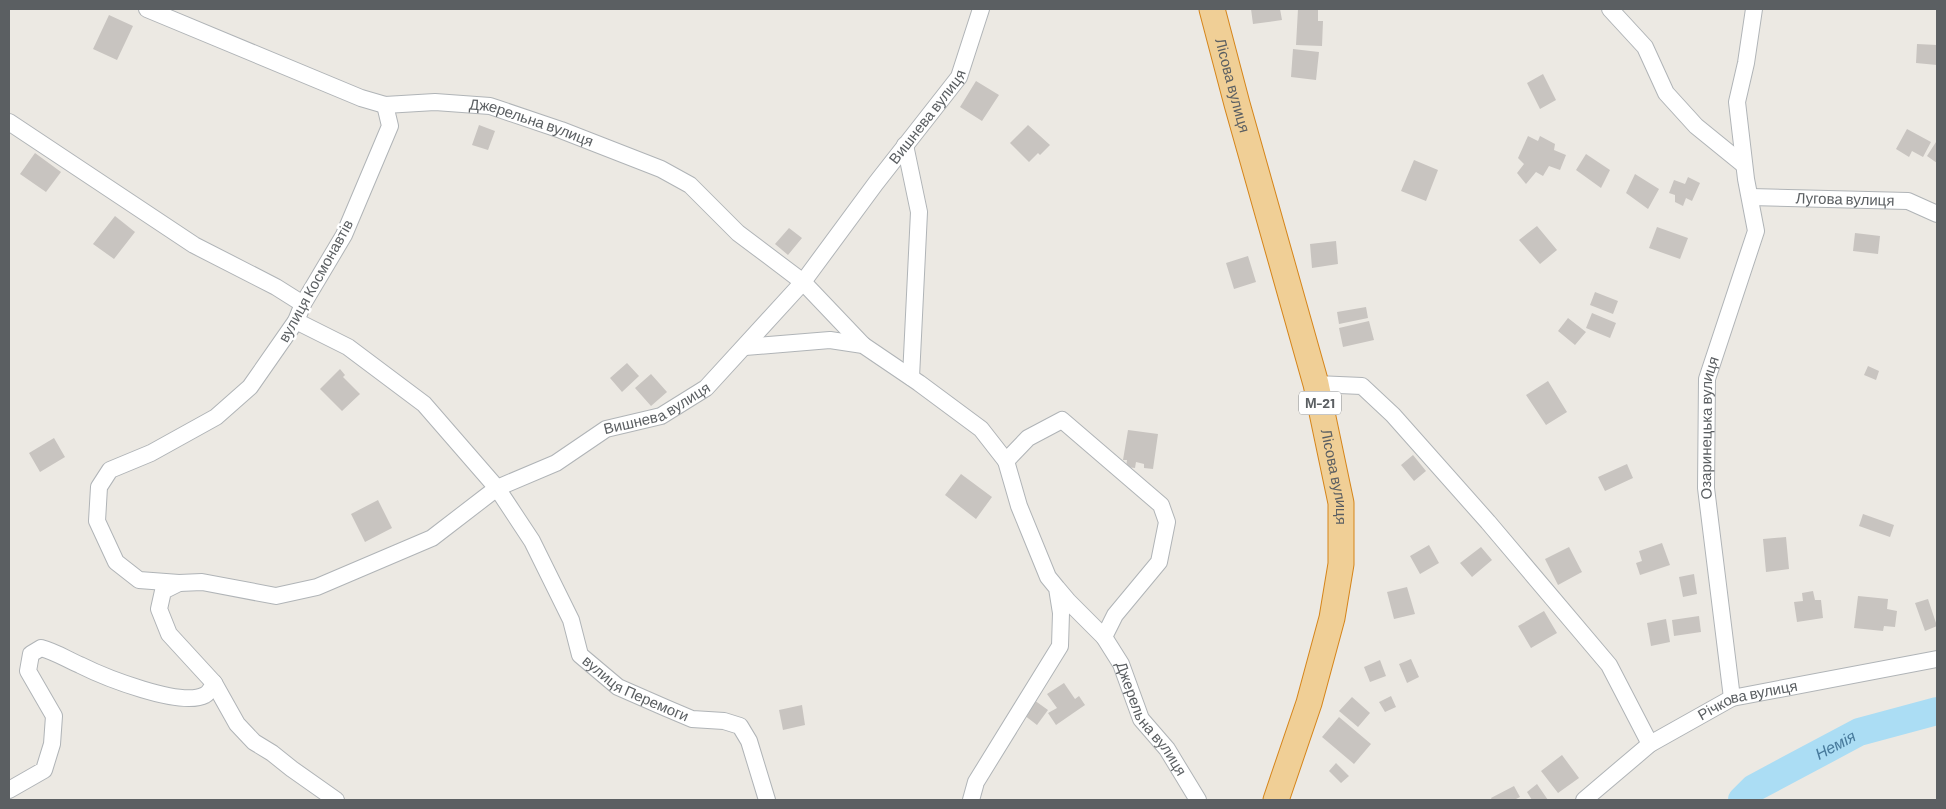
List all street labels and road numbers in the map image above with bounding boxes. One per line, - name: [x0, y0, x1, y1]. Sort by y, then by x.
- street label: Лісова вулиця: [1212, 36, 1255, 134]
- street label: Вишнева вулиця: [885, 67, 969, 167]
- street label: Джерельна вулиця: [469, 95, 596, 150]
- street label: Лугова вулиця: [1795, 188, 1895, 209]
- street label: вулиця Космонавтів: [274, 216, 356, 345]
- street label: Озаринецька вулиця: [1696, 354, 1722, 501]
- street label: Вишнева вулиця: [602, 378, 713, 437]
- road number: М-21: [1299, 392, 1341, 414]
- street label: Лісова вулиця: [1318, 427, 1351, 525]
- street label: вулиця Перемоги: [579, 651, 692, 725]
- street label: Джерельна вулиця: [1113, 659, 1191, 779]
- street label: Річкова вулиця: [1694, 676, 1799, 723]

